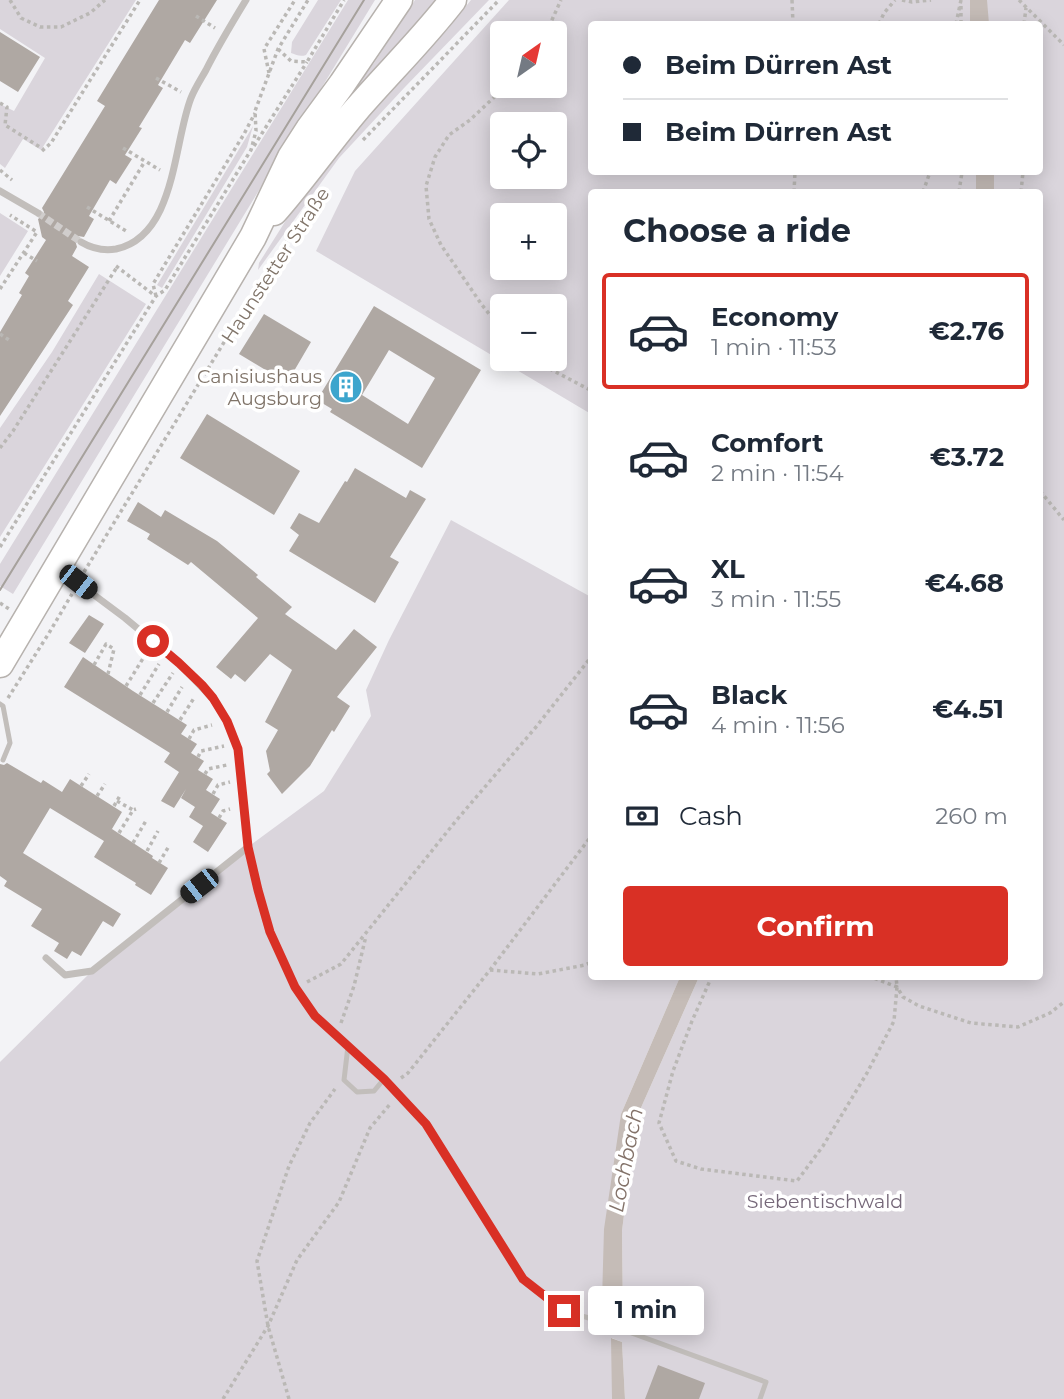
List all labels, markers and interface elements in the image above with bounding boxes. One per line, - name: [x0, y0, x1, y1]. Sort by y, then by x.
- north arrow: [490, 21, 567, 98]
- map controls: [490, 21, 567, 371]
- text: Beim Dürren Ast: [665, 49, 892, 81]
- button: locate: [490, 112, 567, 189]
- text: Beim Dürren Ast: [665, 116, 892, 148]
- street label: Haunstetter Straße: [217, 183, 334, 347]
- button: +: [490, 203, 567, 280]
- text: Choose a ride: [623, 211, 851, 250]
- button: −: [490, 294, 567, 371]
- icon: car: [627, 300, 690, 363]
- text: Economy: [711, 301, 838, 333]
- text: €2.76: [929, 315, 1004, 347]
- text: 1 min · 11:53: [711, 333, 837, 361]
- place label: Canisiushaus Augsburg: [197, 365, 322, 410]
- building icon: Canisiushaus Augsburg: [327, 368, 365, 406]
- icon: car: [627, 426, 690, 489]
- text: Comfort: [711, 427, 823, 459]
- text: €3.72: [930, 441, 1004, 473]
- text: 2 min · 11:54: [711, 459, 844, 487]
- icon: car: [627, 552, 690, 615]
- text: XL: [711, 553, 745, 585]
- car: [55, 561, 102, 603]
- text: €4.68: [925, 567, 1004, 599]
- text: 3 min · 11:55: [711, 585, 841, 613]
- route start: [137, 625, 169, 657]
- icon: car: [627, 678, 690, 741]
- text: Black: [711, 679, 787, 711]
- text: €4.51: [932, 693, 1004, 725]
- text: 4 min · 11:56: [711, 711, 845, 739]
- icon: cash: [623, 797, 661, 835]
- text: Cash: [679, 800, 743, 832]
- text: 260 m: [935, 802, 1008, 830]
- car: [176, 865, 223, 907]
- button: Confirm: [623, 886, 1008, 966]
- water label: Lochbach: [603, 1106, 648, 1214]
- park label: Siebentischwald: [747, 1190, 903, 1213]
- callout: 1 min: [588, 1286, 704, 1336]
- route end: [548, 1295, 580, 1327]
- text: 1 min: [615, 1296, 677, 1324]

